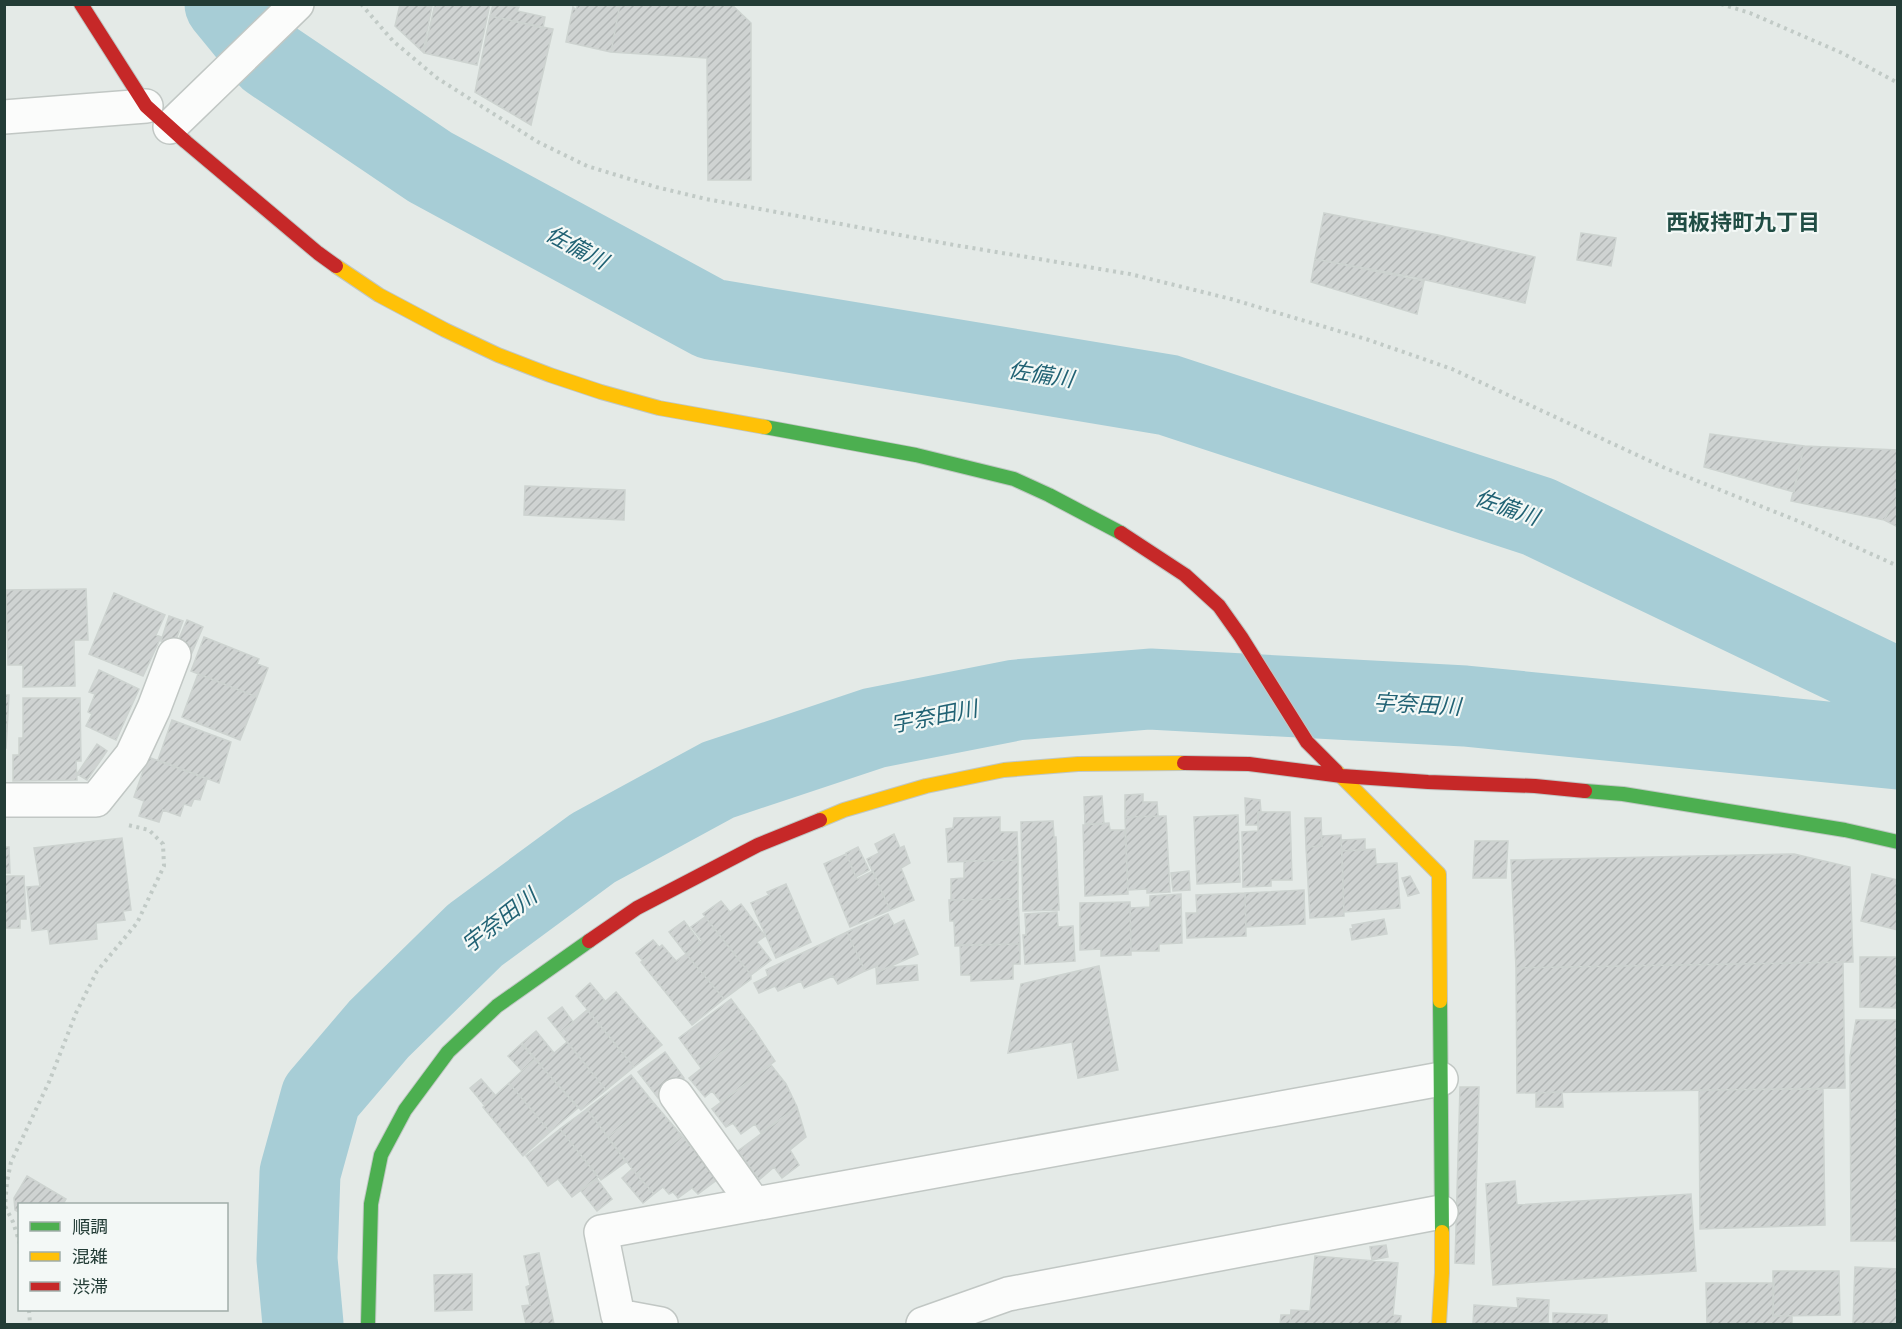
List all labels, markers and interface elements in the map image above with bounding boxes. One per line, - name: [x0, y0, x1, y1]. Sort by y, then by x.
- district label: 西板持町九丁目: [1666, 210, 1820, 235]
- water label: 佐備川: [542, 221, 614, 275]
- water label: 佐備川: [1006, 357, 1077, 392]
- water label: 佐備川: [1472, 485, 1544, 531]
- water label: 宇奈田川: [1372, 690, 1464, 719]
- water label: 宇奈田川: [889, 695, 982, 737]
- water label: 宇奈田川: [457, 882, 543, 957]
- legend: [18, 1203, 228, 1311]
- text: 順調: [72, 1216, 108, 1237]
- text: 混雑: [72, 1246, 108, 1267]
- text: 渋滞: [72, 1276, 108, 1297]

